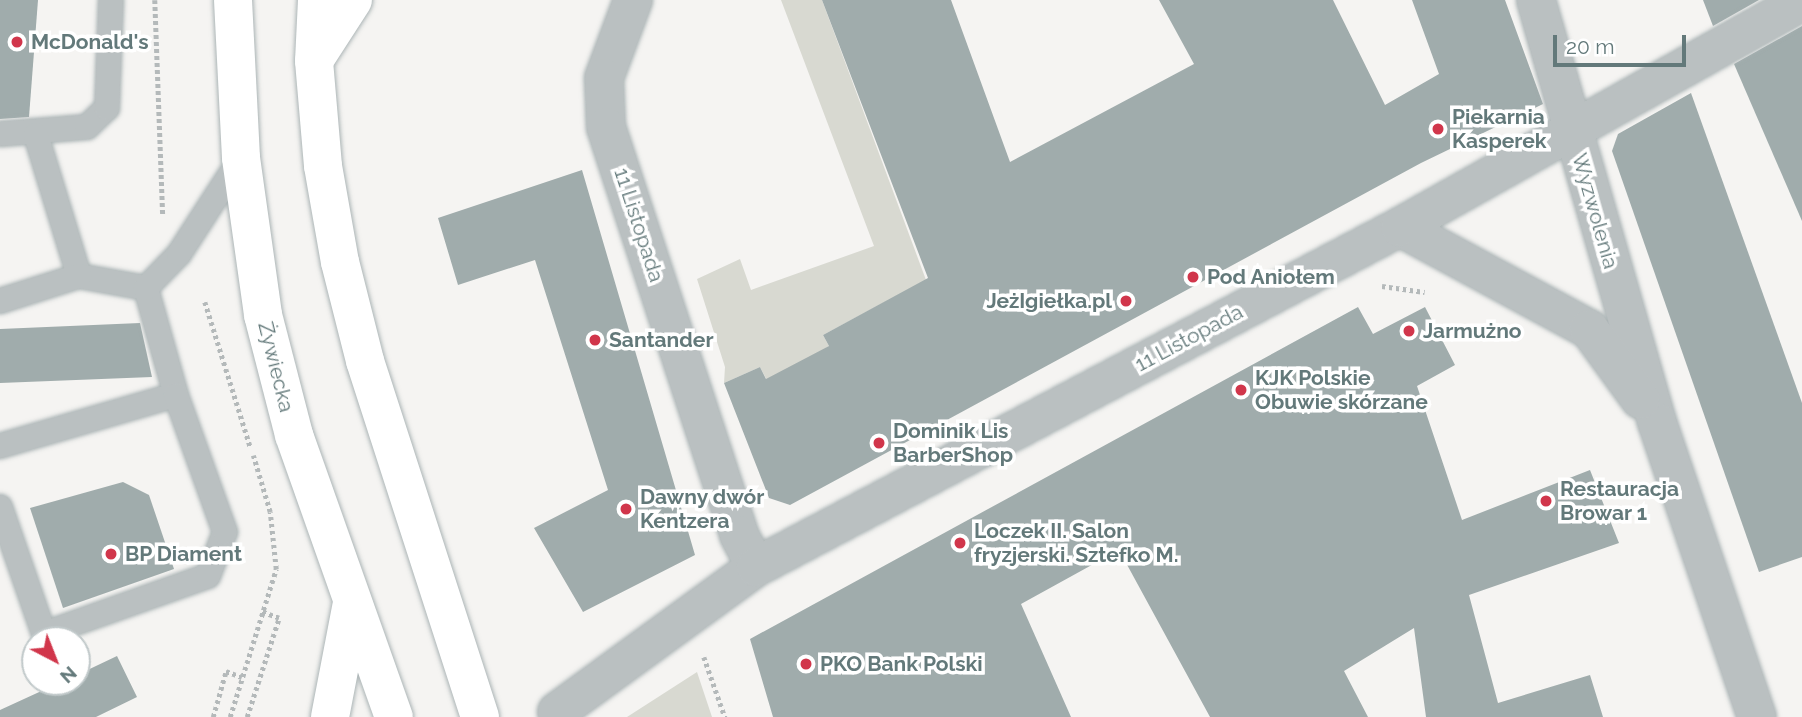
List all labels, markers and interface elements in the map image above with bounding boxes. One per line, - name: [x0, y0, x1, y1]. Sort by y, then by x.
- scale bar: [1557, 21, 1690, 65]
- place label: McDonald's: [31, 29, 149, 55]
- marker: McDonald's: [9, 34, 25, 50]
- text: 20 m: [1566, 34, 1614, 59]
- place label: Piekarnia Kasperek: [1452, 104, 1547, 154]
- marker: Piekarnia Kasperek: [1430, 121, 1446, 137]
- street label: Wyzwolenia: [1566, 150, 1624, 272]
- street label: 11 Listopada: [609, 165, 669, 285]
- place label: Pod Aniołem: [1207, 264, 1335, 290]
- marker: Pod Aniołem: [1185, 269, 1201, 285]
- place label: JeżIgiełka.pl: [986, 288, 1112, 314]
- marker: JeżIgiełka.pl: [1118, 293, 1134, 309]
- street label: 11 Listopada: [1131, 299, 1247, 377]
- place label: Jarmużno: [1423, 318, 1522, 344]
- street label: Żywiecka: [253, 319, 299, 415]
- marker: Jarmużno: [1401, 323, 1417, 339]
- place label: Santander: [609, 327, 714, 353]
- marker: Santander: [587, 332, 603, 348]
- place label: KJK Polskie Obuwie skórzane: [1255, 365, 1428, 415]
- marker: KJK Polskie Obuwie skórzane: [1233, 382, 1249, 398]
- place label: Dominik Lis BarberShop: [893, 418, 1013, 468]
- marker: Dominik Lis BarberShop: [871, 435, 887, 451]
- place label: Restauracja Browar 1: [1560, 476, 1679, 526]
- place label: Dawny dwór Kentzera: [640, 484, 765, 534]
- marker: Restauracja Browar 1: [1538, 493, 1554, 509]
- marker: Dawny dwór Kentzera: [618, 501, 634, 517]
- place label: Loczek II. Salon fryzjerski. Sztefko M.: [974, 518, 1178, 568]
- marker: Loczek II. Salon fryzjerski. Sztefko M.: [952, 535, 968, 551]
- place label: BP Diament: [125, 541, 243, 567]
- marker: BP Diament: [103, 546, 119, 562]
- north arrow: [21, 626, 91, 696]
- place label: PKO Bank Polski: [820, 651, 983, 677]
- marker: PKO Bank Polski: [798, 656, 814, 672]
- text: N: [56, 662, 81, 688]

